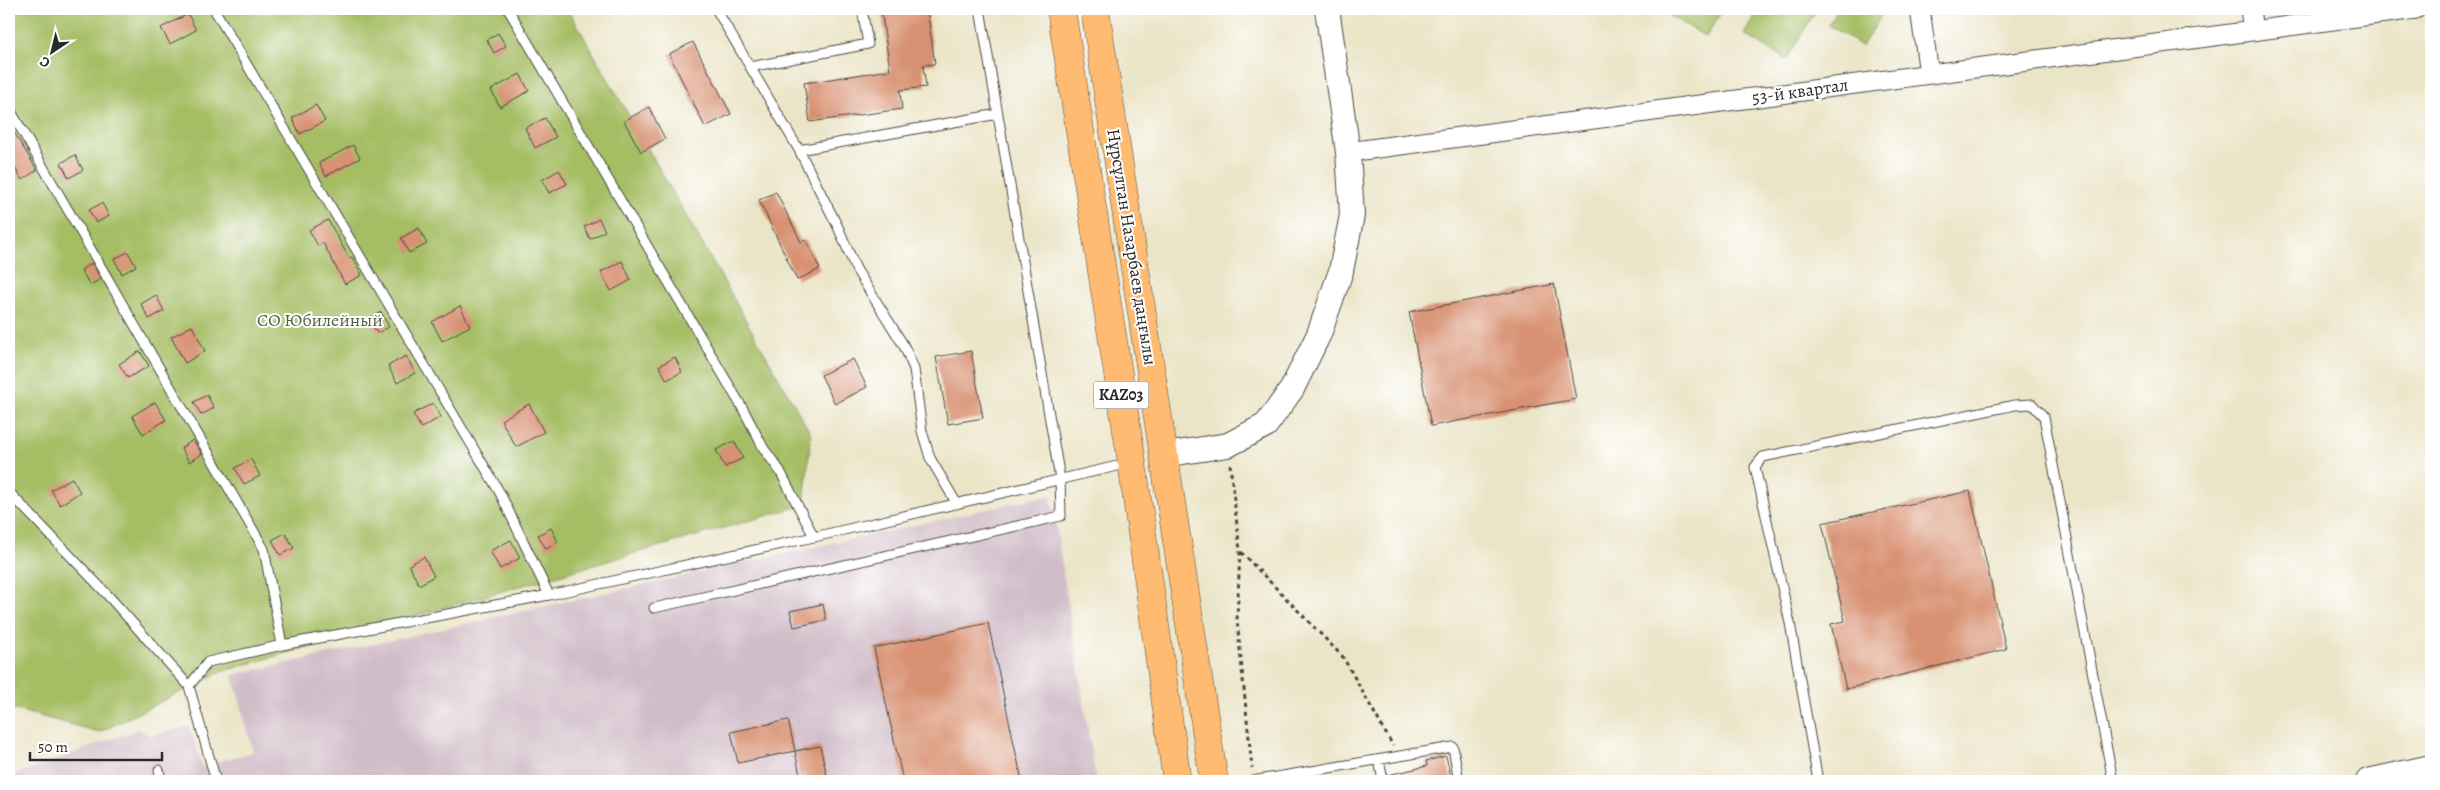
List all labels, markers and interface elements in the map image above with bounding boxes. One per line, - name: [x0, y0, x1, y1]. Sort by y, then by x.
- north arrow: [28, 28, 78, 78]
- text: С: [36, 52, 54, 72]
- street label: 53-й квартал: [1750, 72, 1850, 110]
- street label: Нұрсұлтан Назарбаев даңғылы: [1101, 127, 1163, 367]
- park label: СО Юбилейный: [257, 308, 383, 332]
- road number: KАZ03: [1094, 382, 1148, 408]
- scale bar: [30, 730, 162, 762]
- text: 50 m: [38, 737, 68, 757]

